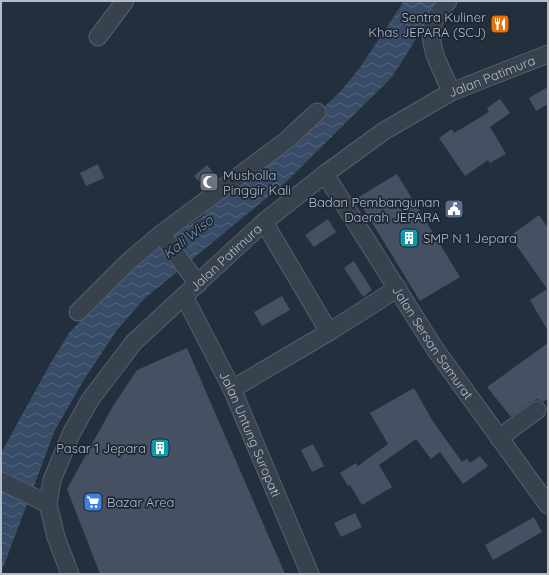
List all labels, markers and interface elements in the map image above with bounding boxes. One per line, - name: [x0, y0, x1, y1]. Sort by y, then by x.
- place label: Sentra Kuliner Khas JEPARA (SCJ): [368, 9, 486, 40]
- restaurant icon: Sentra Kuliner Khas JEPARA (SCJ): [489, 13, 511, 35]
- street label: Jalan Patimura: [446, 52, 537, 100]
- place label: Musholla Pinggir Kali: [223, 167, 291, 198]
- mosque icon: Musholla Pinggir Kali: [198, 171, 220, 193]
- place label: Badan Pembangunan Daerah JEPARA: [308, 194, 441, 225]
- public building icon: Badan Pembangunan Daerah JEPARA: [443, 198, 465, 220]
- water label: Kali Wiso: [159, 211, 217, 263]
- street label: Jalan Patimura: [186, 220, 265, 295]
- building icon: SMP N 1 Jepara: [398, 227, 420, 249]
- place label: SMP N 1 Jepara: [423, 230, 517, 246]
- street label: Jalan Sersan Samurat: [389, 282, 477, 402]
- street label: Jalan Untung Suropati: [216, 368, 284, 499]
- building icon: Pasar 1 Jepara: [149, 437, 171, 459]
- place label: Pasar 1 Jepara: [56, 440, 146, 456]
- supermarket icon: Bazar Area: [82, 491, 104, 513]
- place label: Bazar Area: [107, 494, 174, 510]

